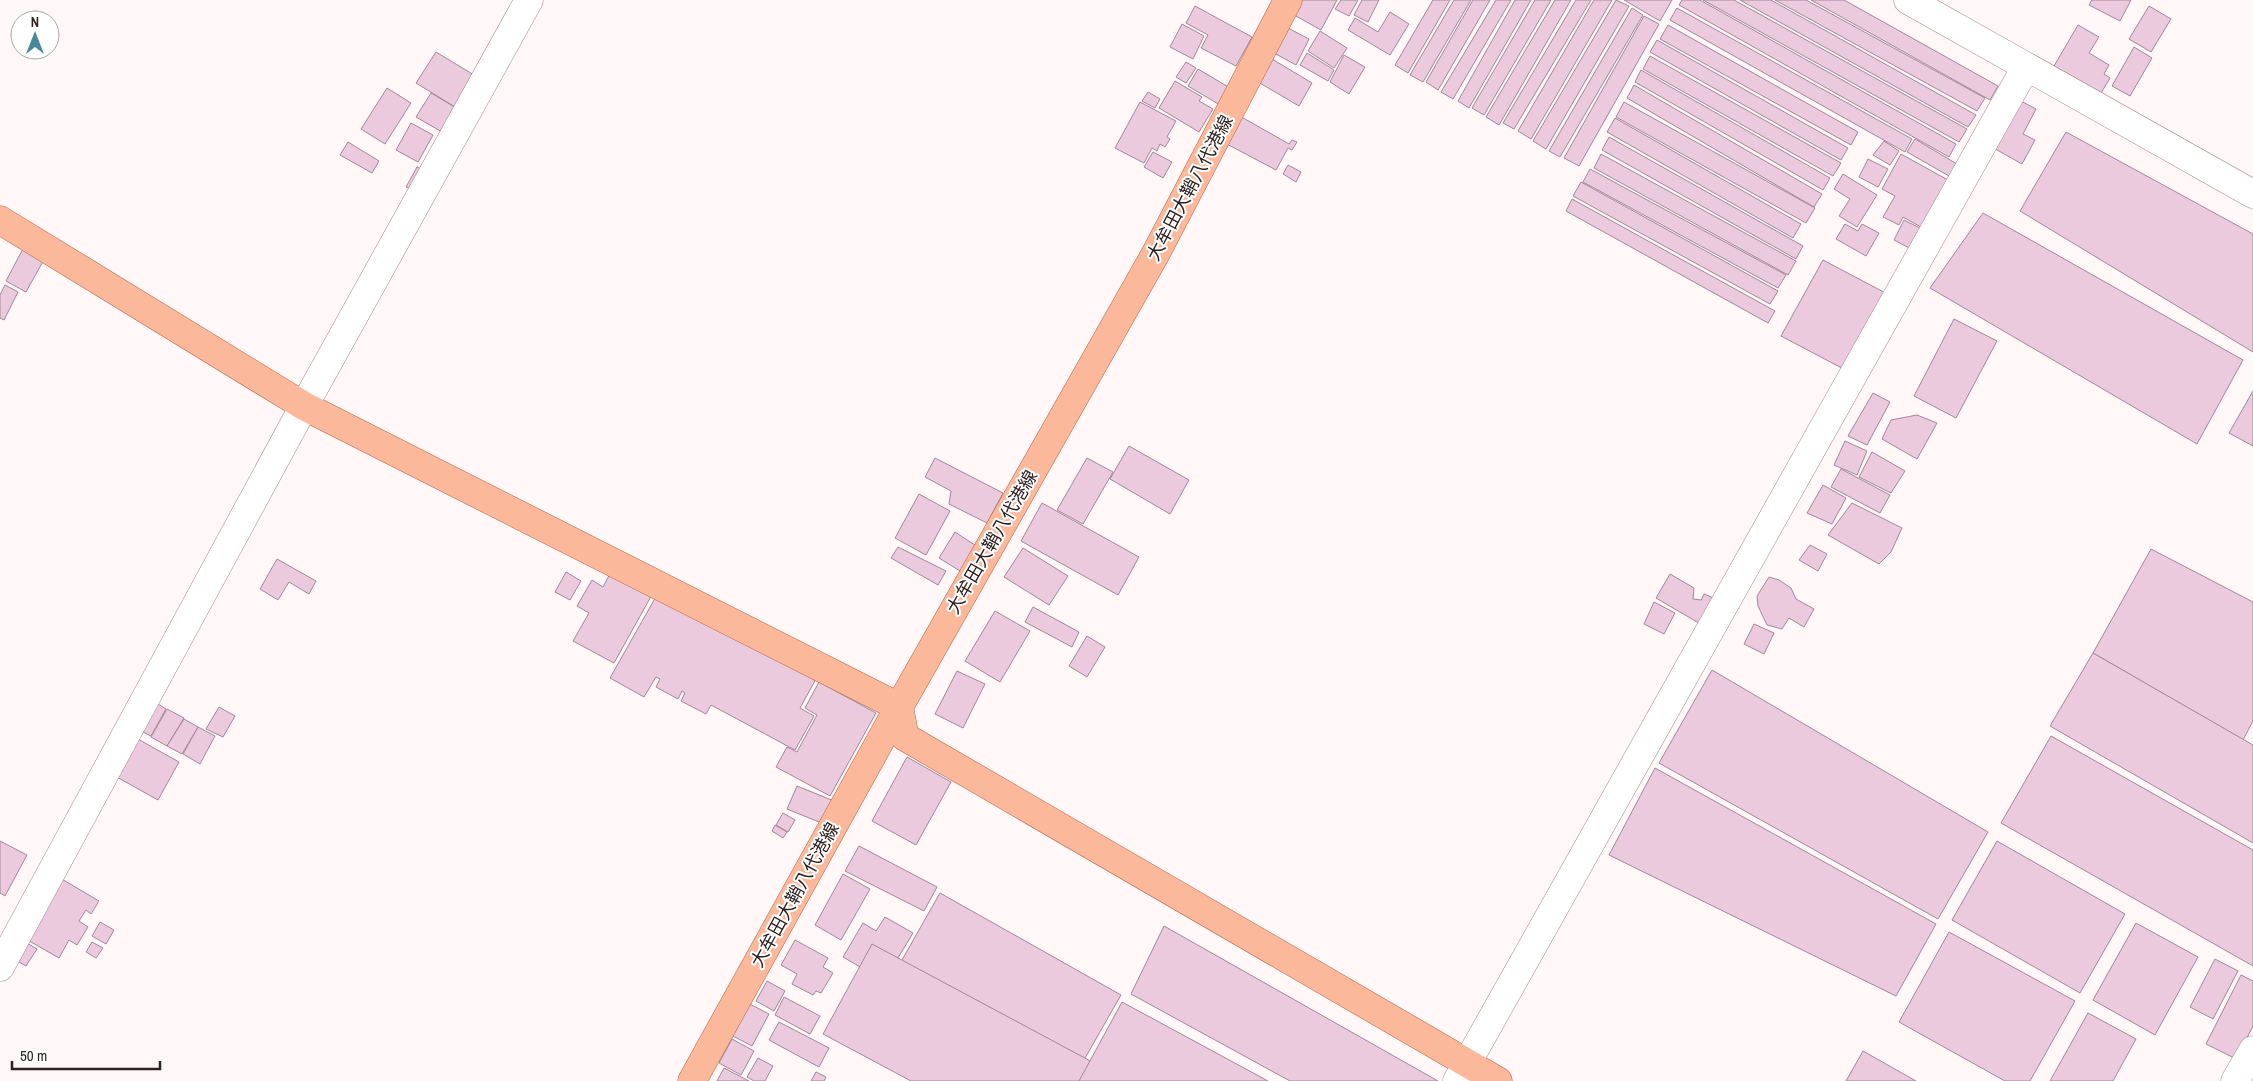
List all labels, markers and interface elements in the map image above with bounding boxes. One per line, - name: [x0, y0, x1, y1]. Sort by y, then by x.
- north arrow: [10, 10, 60, 60]
- text: N: [31, 13, 39, 31]
- street label: 大牟田大鞘八代港線: [1140, 110, 1239, 265]
- street label: 大牟田大鞘八代港線: [940, 465, 1043, 618]
- street label: 大牟田大鞘八代港線: [744, 818, 845, 972]
- scale bar: [12, 1038, 160, 1070]
- text: 50 m: [20, 1045, 47, 1066]

